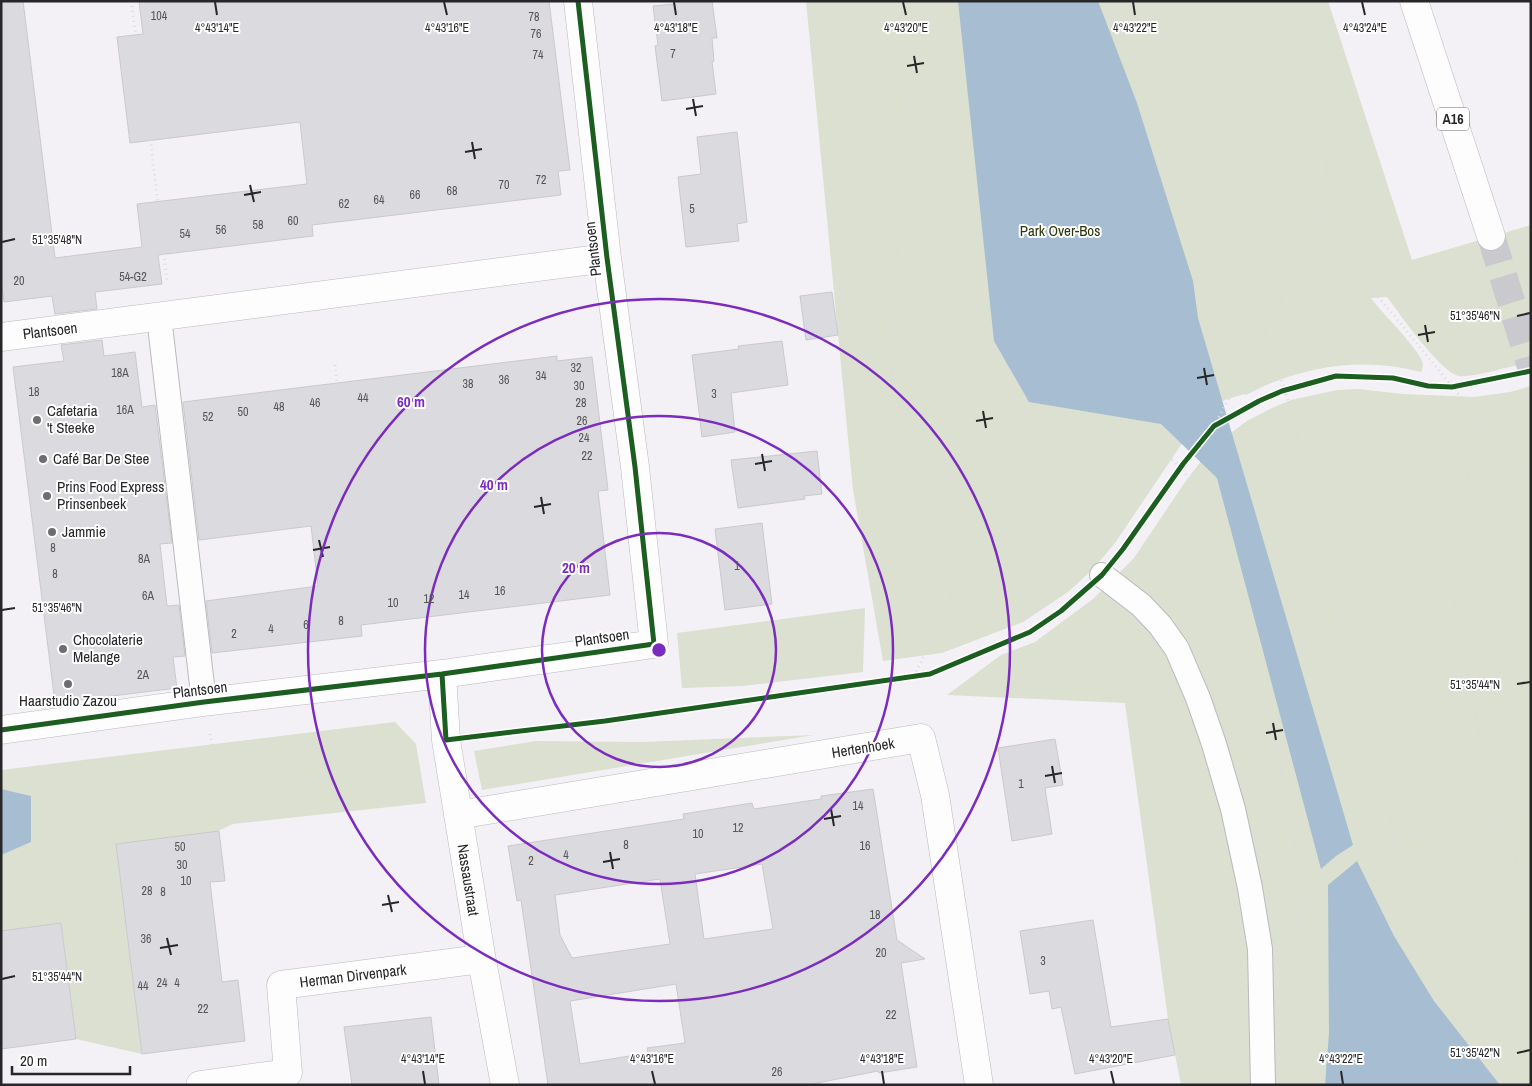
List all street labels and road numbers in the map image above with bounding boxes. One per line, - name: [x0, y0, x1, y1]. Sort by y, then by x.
- road number: A16: [1437, 108, 1469, 130]
- street label: Plantsoen: [579, 221, 606, 277]
- street label: Plantsoen: [22, 317, 78, 344]
- street label: Plantsoen: [573, 623, 630, 652]
- street label: Plantsoen: [172, 676, 228, 703]
- street label: Hertenhoek: [830, 732, 897, 763]
- street label: Nassaustraat: [452, 842, 485, 918]
- street label: Herman Dirvenpark: [298, 958, 408, 992]

